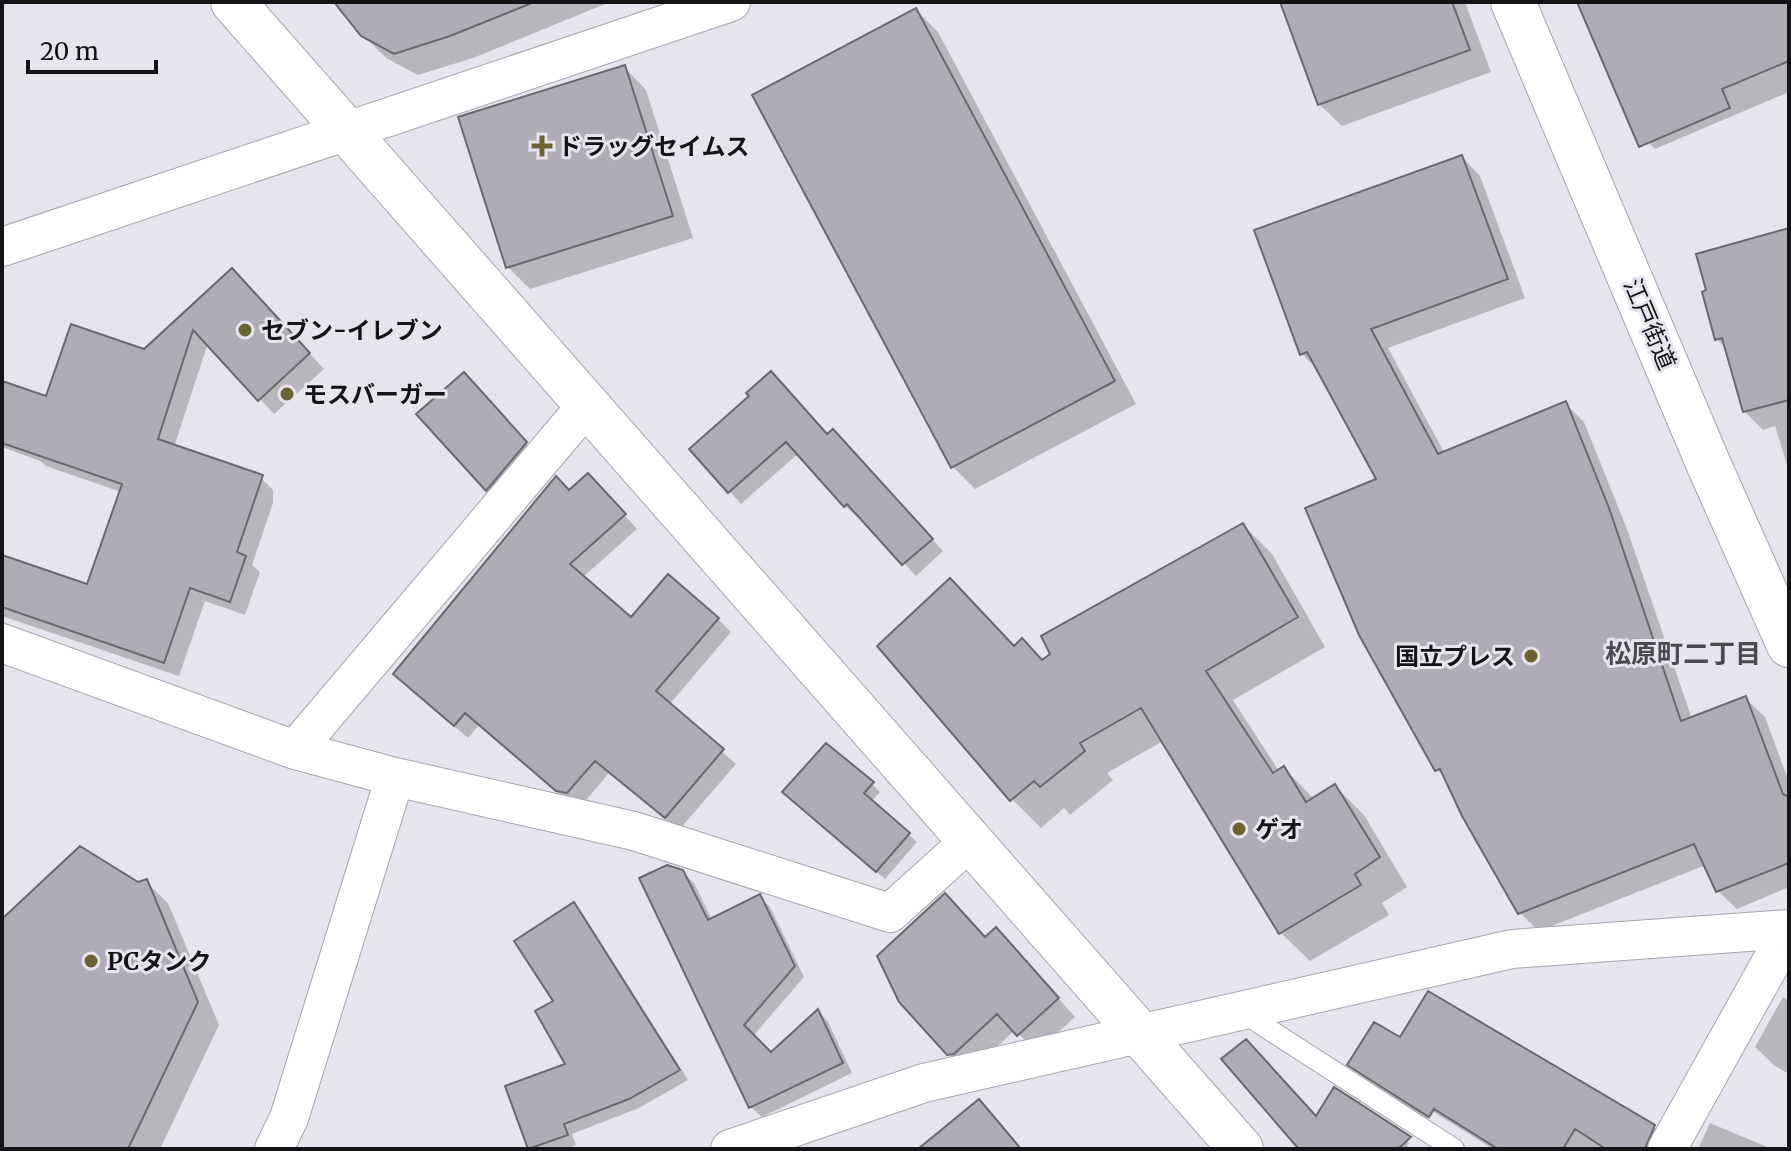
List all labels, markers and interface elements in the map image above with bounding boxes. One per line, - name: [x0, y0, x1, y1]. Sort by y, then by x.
- scale bar: [28, 24, 156, 74]
- text: 20 m: [40, 36, 99, 67]
- place label: ドラッグセイムス: [558, 131, 750, 162]
- marker: ドラッグセイムス: [533, 137, 551, 155]
- street label: 江戸街道: [1617, 274, 1683, 374]
- place label: セブン-イレブン: [261, 315, 443, 346]
- marker: セブン-イレブン: [236, 321, 254, 339]
- place label: モスバーガー: [303, 379, 447, 410]
- marker: モスバーガー: [278, 385, 296, 403]
- district label: 松原町二丁目: [1605, 637, 1761, 670]
- place label: 国立プレス: [1395, 641, 1515, 672]
- marker: 国立プレス: [1522, 647, 1540, 665]
- place label: ゲオ: [1255, 814, 1303, 845]
- marker: ゲオ: [1230, 820, 1248, 838]
- place label: PCタンク: [107, 946, 211, 977]
- marker: PCタンク: [82, 952, 100, 970]

